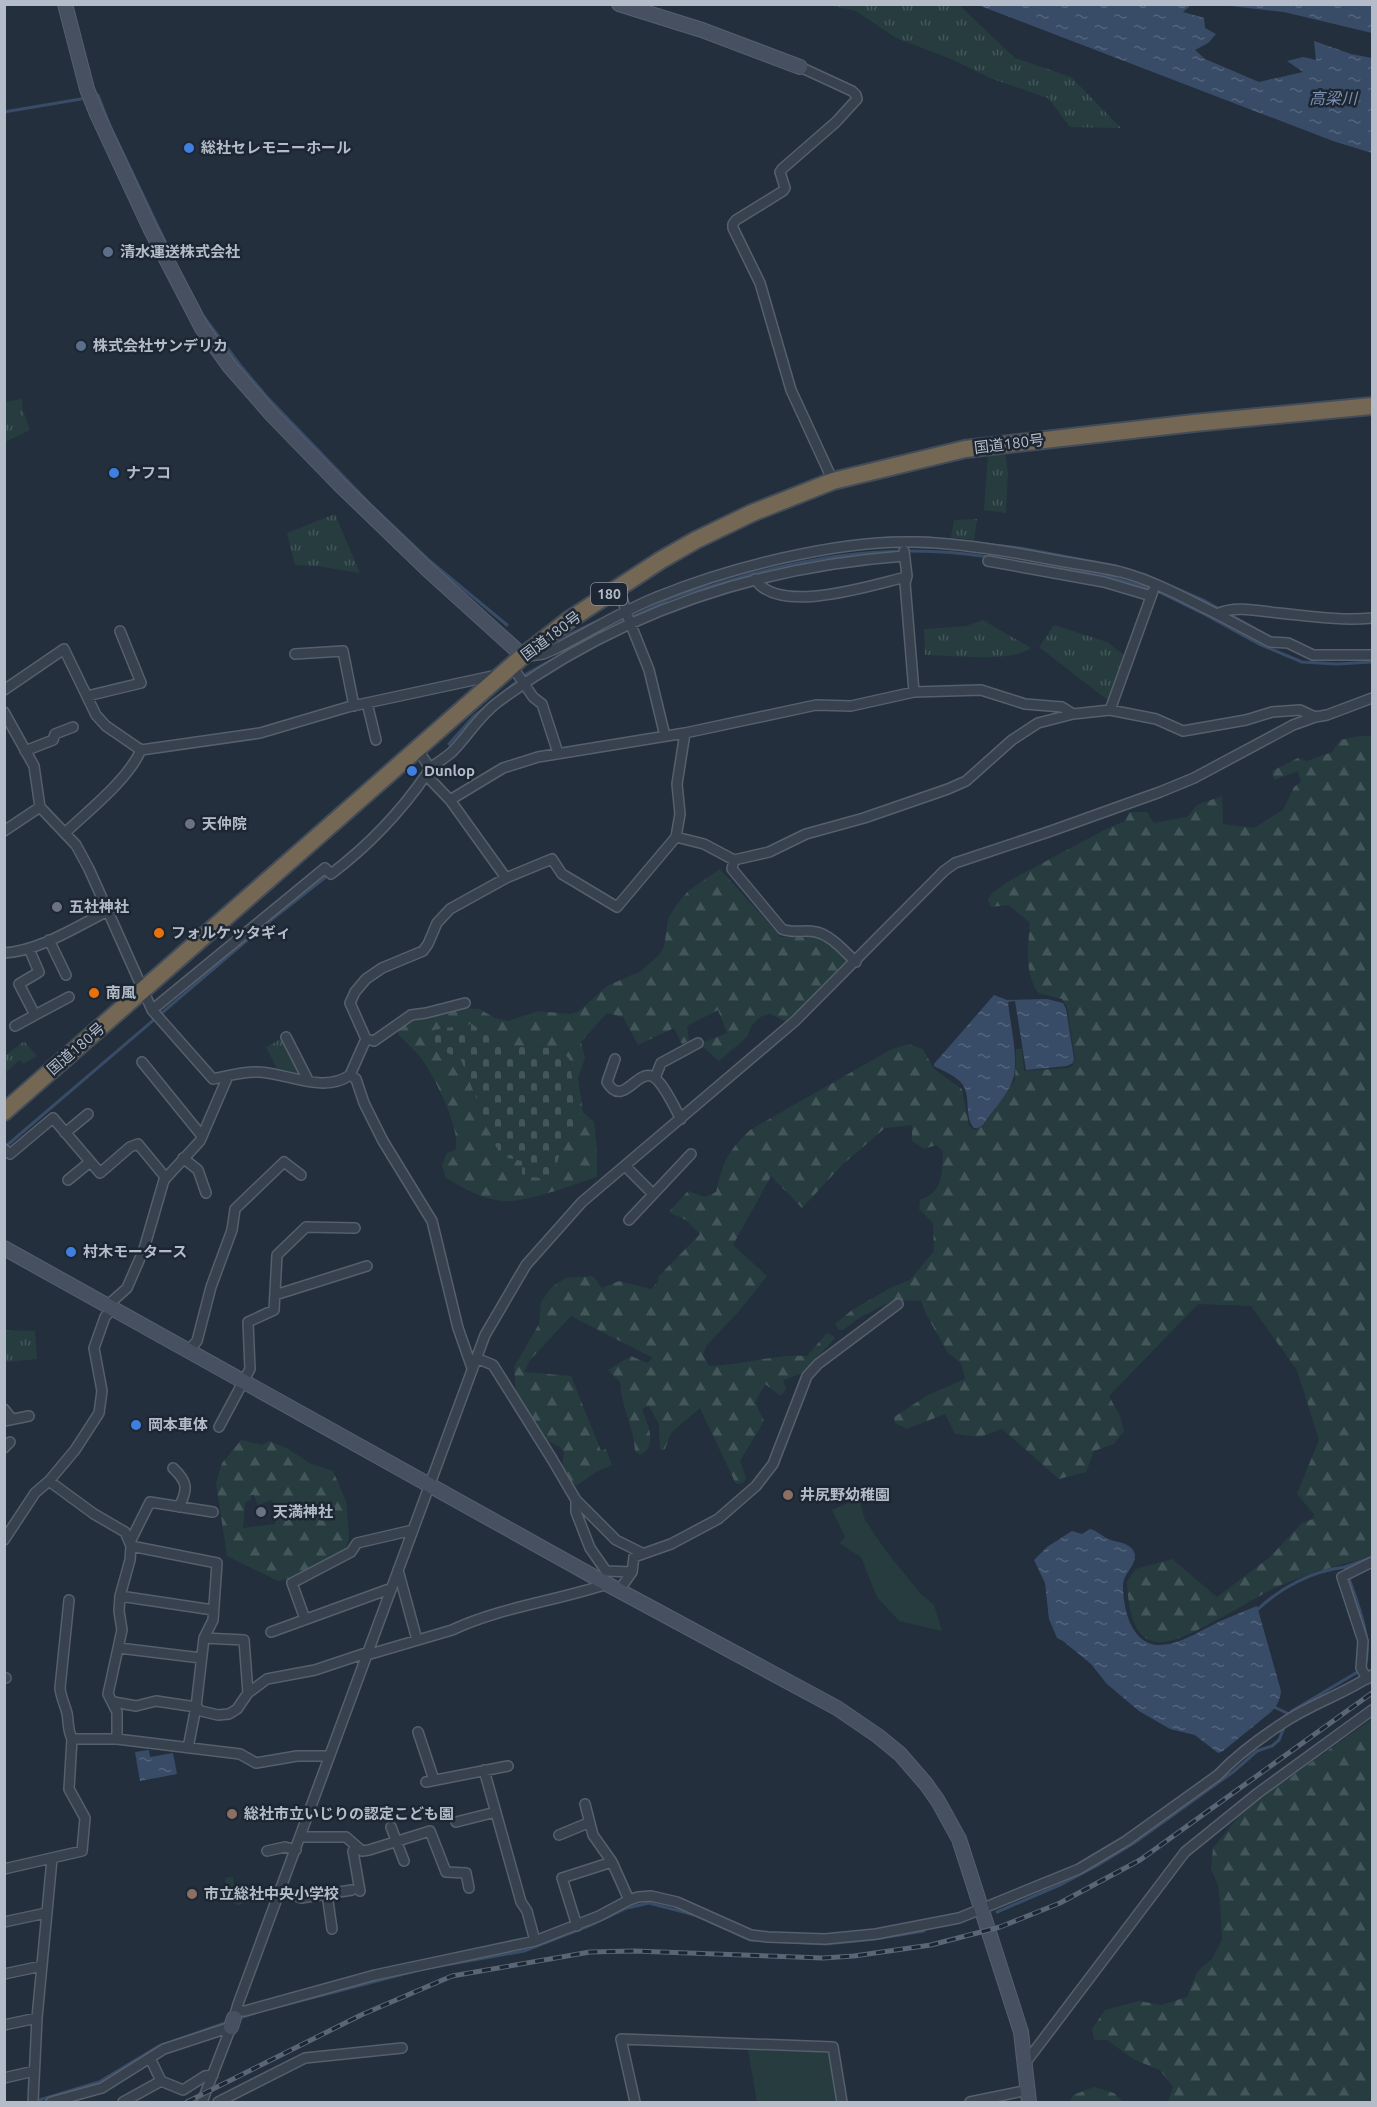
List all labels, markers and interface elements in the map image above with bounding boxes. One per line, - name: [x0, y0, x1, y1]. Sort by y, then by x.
- water label: 高梁川: [1309, 89, 1359, 107]
- place label: 総社セレモニーホール: [201, 139, 351, 156]
- marker: 総社セレモニーホール: [182, 141, 196, 155]
- place label: 清水運送株式会社: [120, 243, 240, 260]
- marker: 清水運送株式会社: [101, 245, 115, 259]
- place label: 株式会社サンデリカ: [93, 337, 228, 354]
- marker: 株式会社サンデリカ: [74, 339, 88, 353]
- street label: 国道180号: [973, 431, 1045, 456]
- place label: ナフコ: [126, 464, 171, 481]
- marker: ナフコ: [107, 466, 121, 480]
- road number: 180: [591, 583, 627, 605]
- street label: 国道180号: [517, 608, 584, 664]
- place label: Dunlop: [424, 762, 475, 779]
- marker: Dunlop: [405, 764, 419, 778]
- place label: 天仲院: [202, 815, 247, 832]
- marker: 天仲院: [183, 817, 197, 831]
- place label: 五社神社: [69, 898, 129, 915]
- marker: 五社神社: [50, 900, 64, 914]
- place label: フォルケッタギィ: [171, 924, 291, 941]
- marker: フォルケッタギィ: [152, 926, 166, 940]
- place label: 南風: [106, 984, 136, 1001]
- marker: 南風: [87, 986, 101, 1000]
- street label: 国道180号: [44, 1019, 108, 1078]
- place label: 村木モータース: [83, 1243, 187, 1260]
- marker: 村木モータース: [64, 1245, 78, 1259]
- place label: 岡本車体: [148, 1416, 208, 1433]
- marker: 岡本車体: [129, 1418, 143, 1432]
- place label: 井尻野幼稚園: [800, 1486, 890, 1503]
- marker: 井尻野幼稚園: [781, 1488, 795, 1502]
- place label: 天満神社: [273, 1503, 333, 1520]
- marker: 天満神社: [254, 1505, 268, 1519]
- place label: 総社市立いじりの認定こども園: [244, 1805, 454, 1822]
- marker: 総社市立いじりの認定こども園: [225, 1807, 239, 1821]
- place label: 市立総社中央小学校: [204, 1885, 339, 1902]
- marker: 市立総社中央小学校: [185, 1887, 199, 1901]

